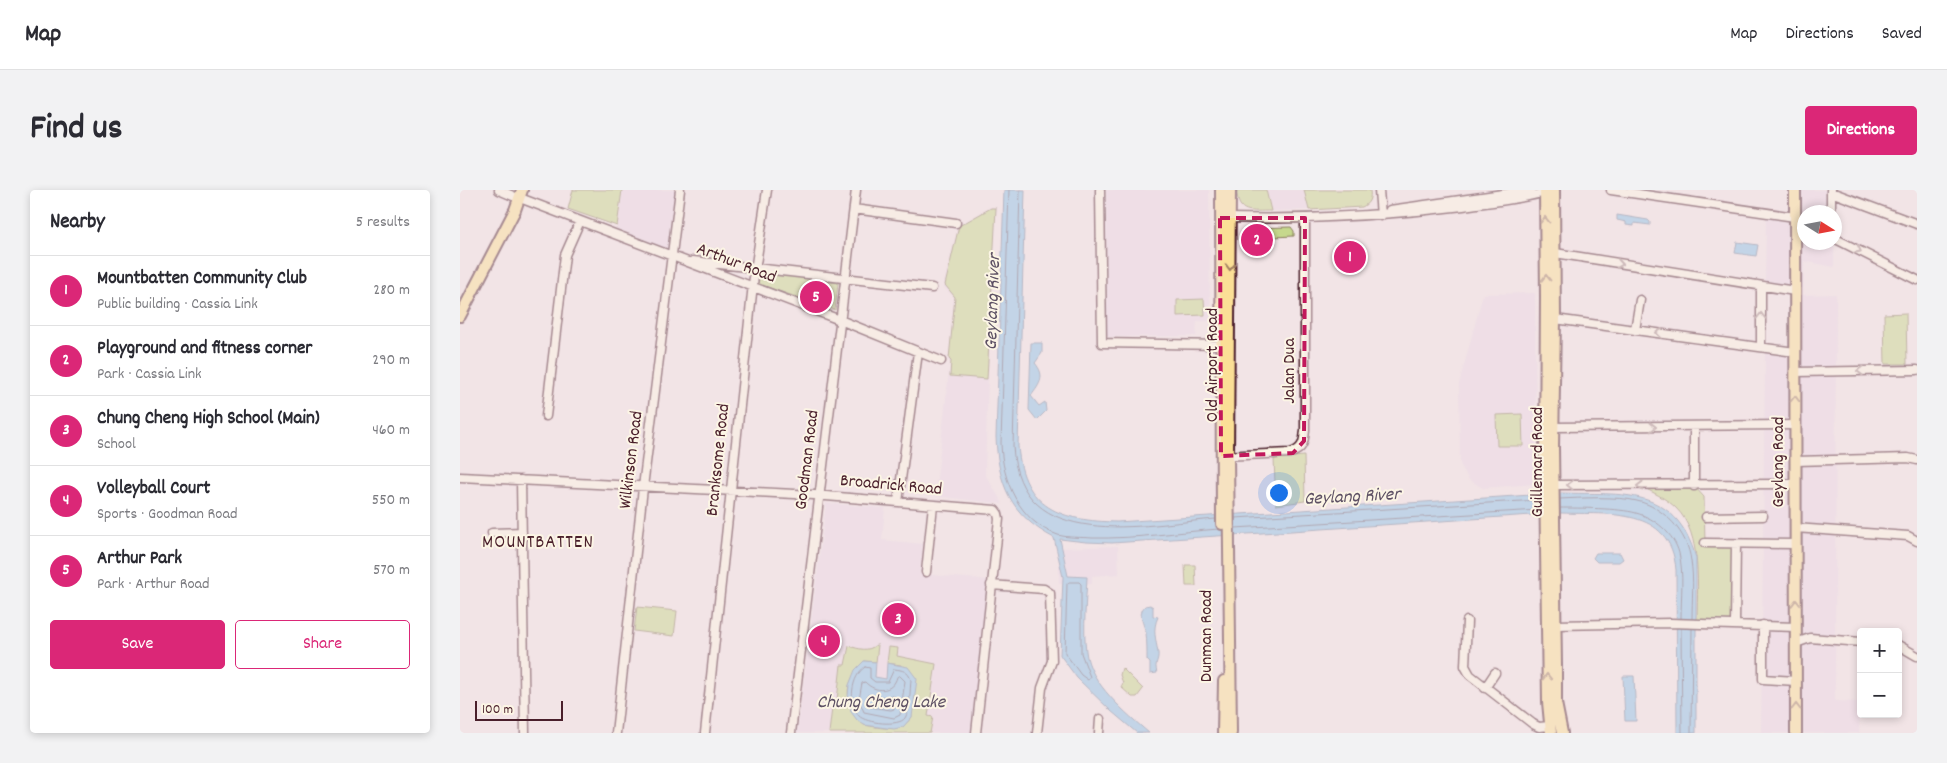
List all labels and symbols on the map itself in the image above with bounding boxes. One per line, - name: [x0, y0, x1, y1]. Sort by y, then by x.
- north arrow: [1797, 205, 1842, 250]
- one-way arrow: [1540, 215, 1550, 223]
- pin: 2: [1241, 221, 1273, 259]
- street label: Arthur Road: [692, 237, 780, 291]
- pin: 1: [1334, 238, 1366, 276]
- one-way arrow: [1853, 244, 1862, 254]
- water label: Geylang River: [979, 251, 1009, 351]
- one-way arrow: [1617, 258, 1625, 269]
- one-way arrow: [1224, 263, 1235, 271]
- one-way arrow: [1541, 274, 1551, 282]
- pin: 5: [800, 278, 832, 316]
- street label: Old Airport Road: [1201, 308, 1226, 422]
- one-way arrow: [1756, 312, 1766, 320]
- one-way arrow: [1655, 328, 1663, 339]
- street label: Jalan Dua: [1278, 338, 1303, 404]
- one-way arrow: [1855, 366, 1863, 377]
- one-way arrow: [1790, 395, 1800, 402]
- street label: Branksome Road: [701, 402, 737, 518]
- street label: Guillemard Road: [1526, 407, 1551, 517]
- street label: Goodman Road: [789, 409, 827, 511]
- street label: Wilkinson Road: [614, 410, 650, 510]
- street label: Geylang Road: [1767, 416, 1792, 508]
- one-way arrow: [1650, 422, 1657, 432]
- street label: Broadrick Road: [839, 469, 943, 503]
- your location: [1266, 480, 1292, 506]
- one-way arrow: [1566, 480, 1574, 490]
- one-way arrow: [1635, 481, 1643, 491]
- water label: Geylang River: [1303, 482, 1403, 514]
- district label: MOUNTBATTEN: [482, 530, 594, 557]
- street label: Dunman Road: [1195, 590, 1220, 682]
- one-way arrow: [1791, 599, 1801, 607]
- pin: 3: [882, 600, 914, 638]
- pin: 4: [808, 622, 840, 660]
- one-way arrow: [1542, 673, 1552, 680]
- water label: Chung Cheng Lake: [817, 690, 947, 717]
- scale bar: [475, 698, 562, 721]
- one-way arrow: [1791, 703, 1801, 710]

